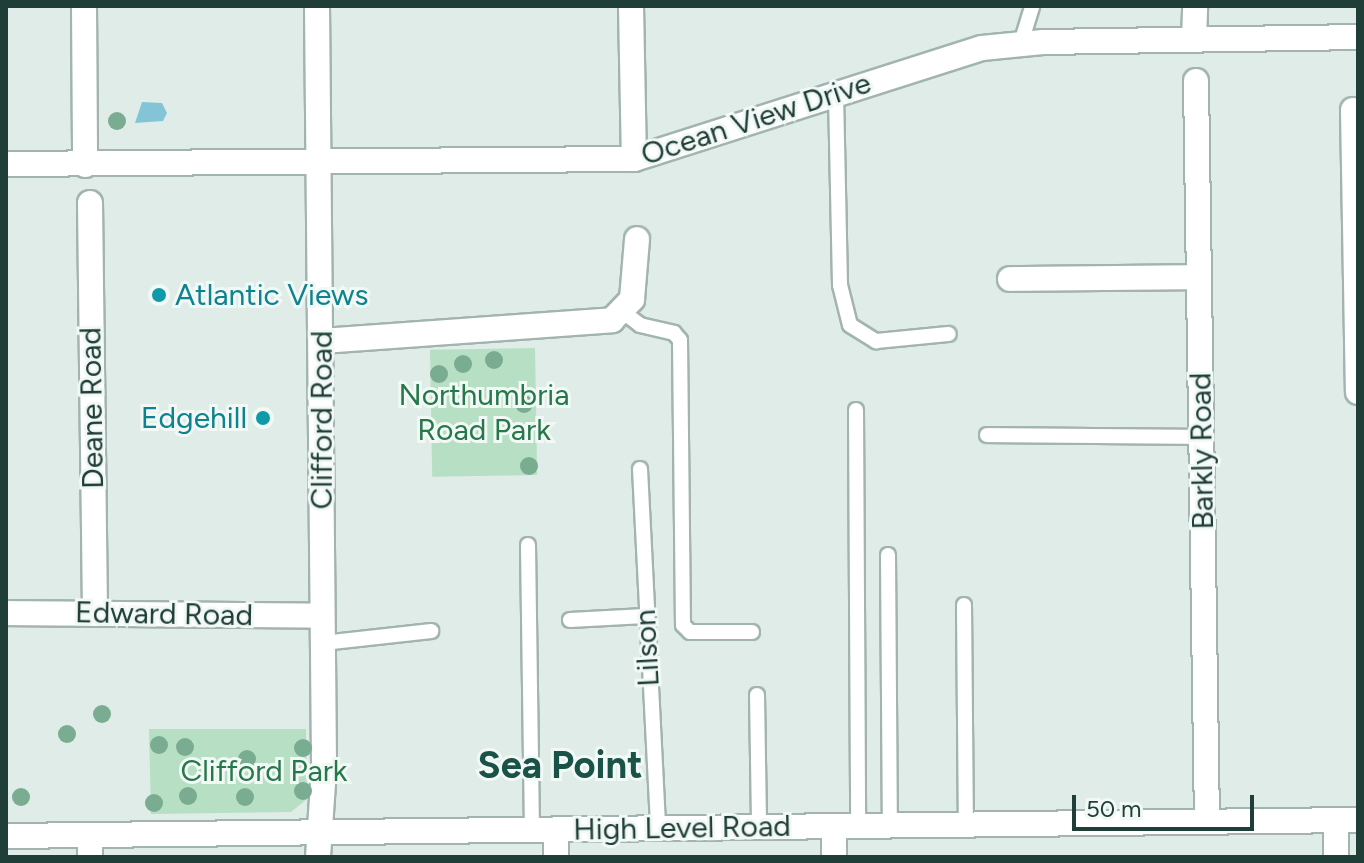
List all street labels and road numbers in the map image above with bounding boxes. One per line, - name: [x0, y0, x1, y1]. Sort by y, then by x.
- street label: Ocean View Drive: [637, 65, 875, 173]
- street label: Deane Road: [73, 327, 111, 489]
- street label: Clifford Road: [304, 331, 340, 509]
- street label: Barkly Road: [1183, 372, 1221, 530]
- street label: Edward Road: [75, 594, 253, 634]
- street label: Lilson: [627, 608, 667, 688]
- street label: High Level Road: [573, 808, 791, 848]

